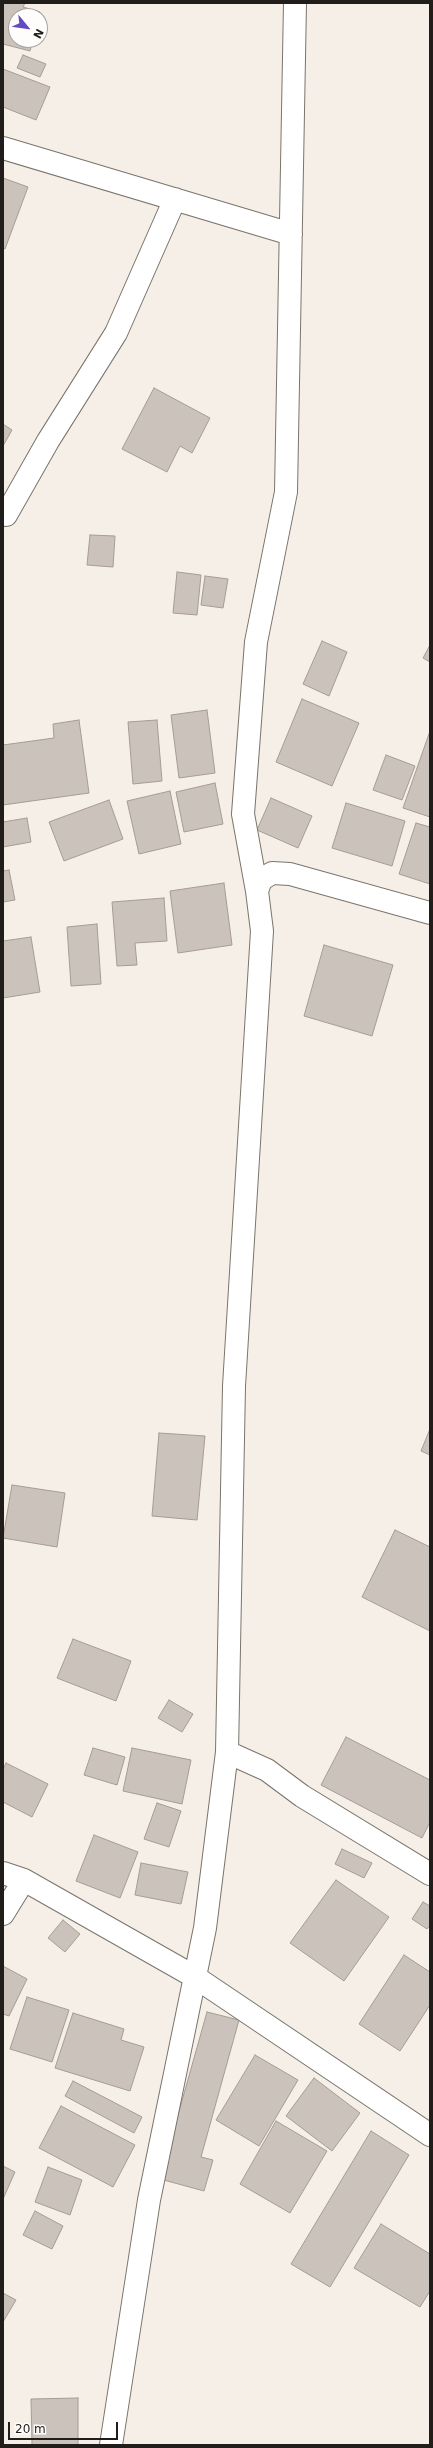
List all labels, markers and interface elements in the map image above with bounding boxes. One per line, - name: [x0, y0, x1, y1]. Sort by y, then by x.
- north arrow: [8, 8, 48, 48]
- text: N: [30, 26, 46, 41]
- scale bar: [10, 2414, 120, 2440]
- text: 20 m: [15, 2422, 46, 2436]

